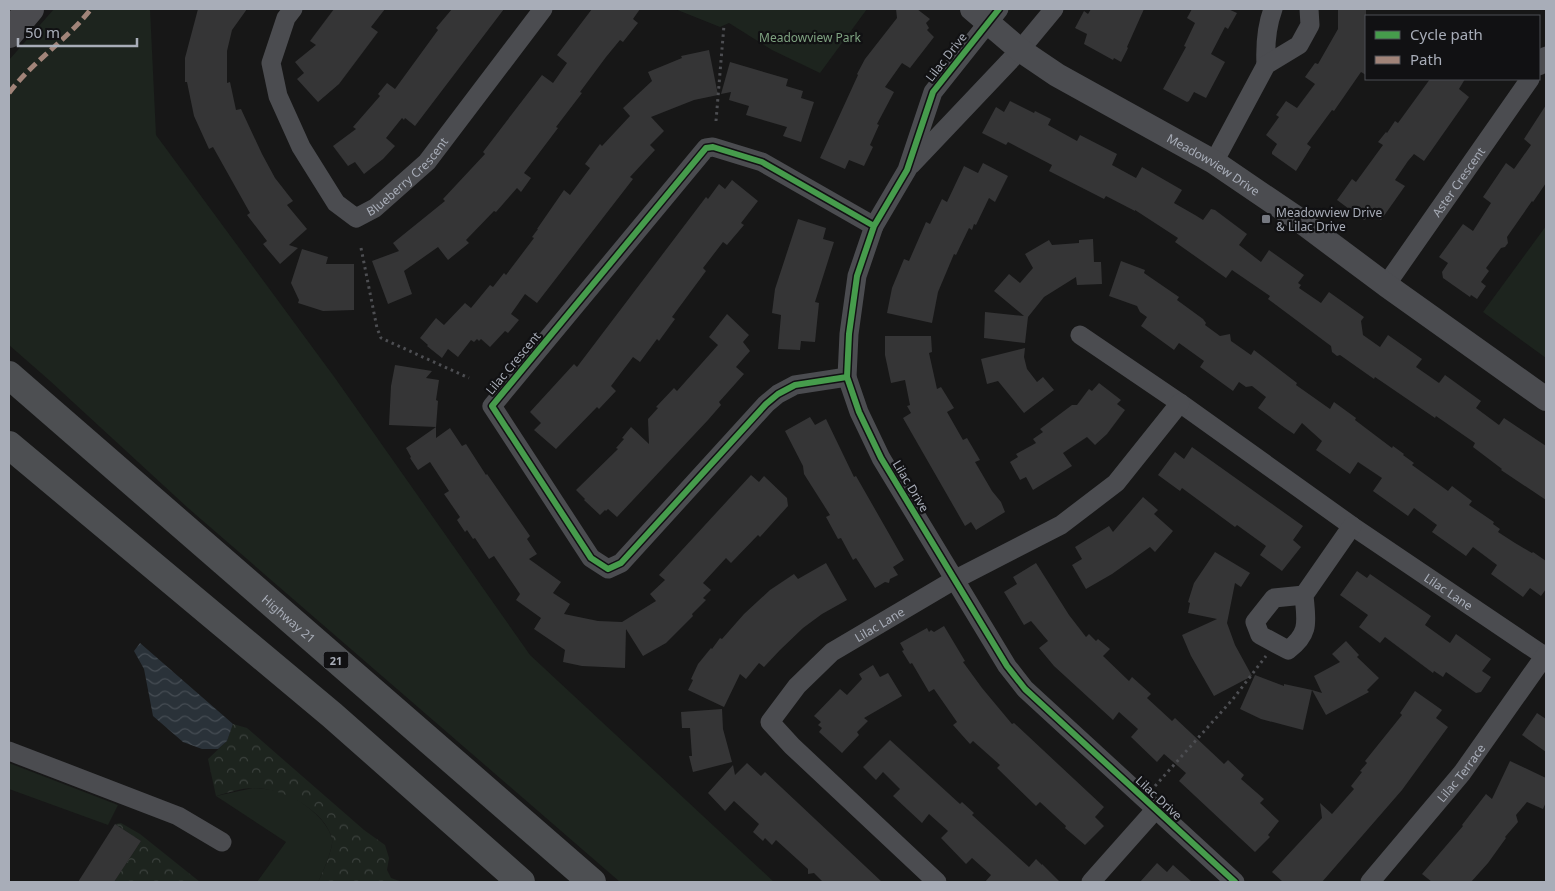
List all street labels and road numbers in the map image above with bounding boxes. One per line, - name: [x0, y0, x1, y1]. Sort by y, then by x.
- street label: Lilac Drive: [922, 29, 971, 85]
- street label: Meadowview Drive: [1164, 129, 1264, 199]
- street label: Blueberry Crescent: [363, 133, 452, 220]
- street label: Aster Crescent: [1428, 143, 1489, 220]
- street label: Lilac Crescent: [482, 327, 545, 398]
- street label: Lilac Drive: [889, 457, 933, 515]
- street label: Lilac Lane: [1421, 569, 1477, 614]
- street label: Highway 21: [258, 590, 319, 647]
- street label: Lilac Lane: [851, 603, 908, 646]
- road number: 21: [324, 652, 348, 668]
- street label: Lilac Terrace: [1433, 740, 1489, 806]
- street label: Lilac Drive: [1132, 772, 1186, 824]

